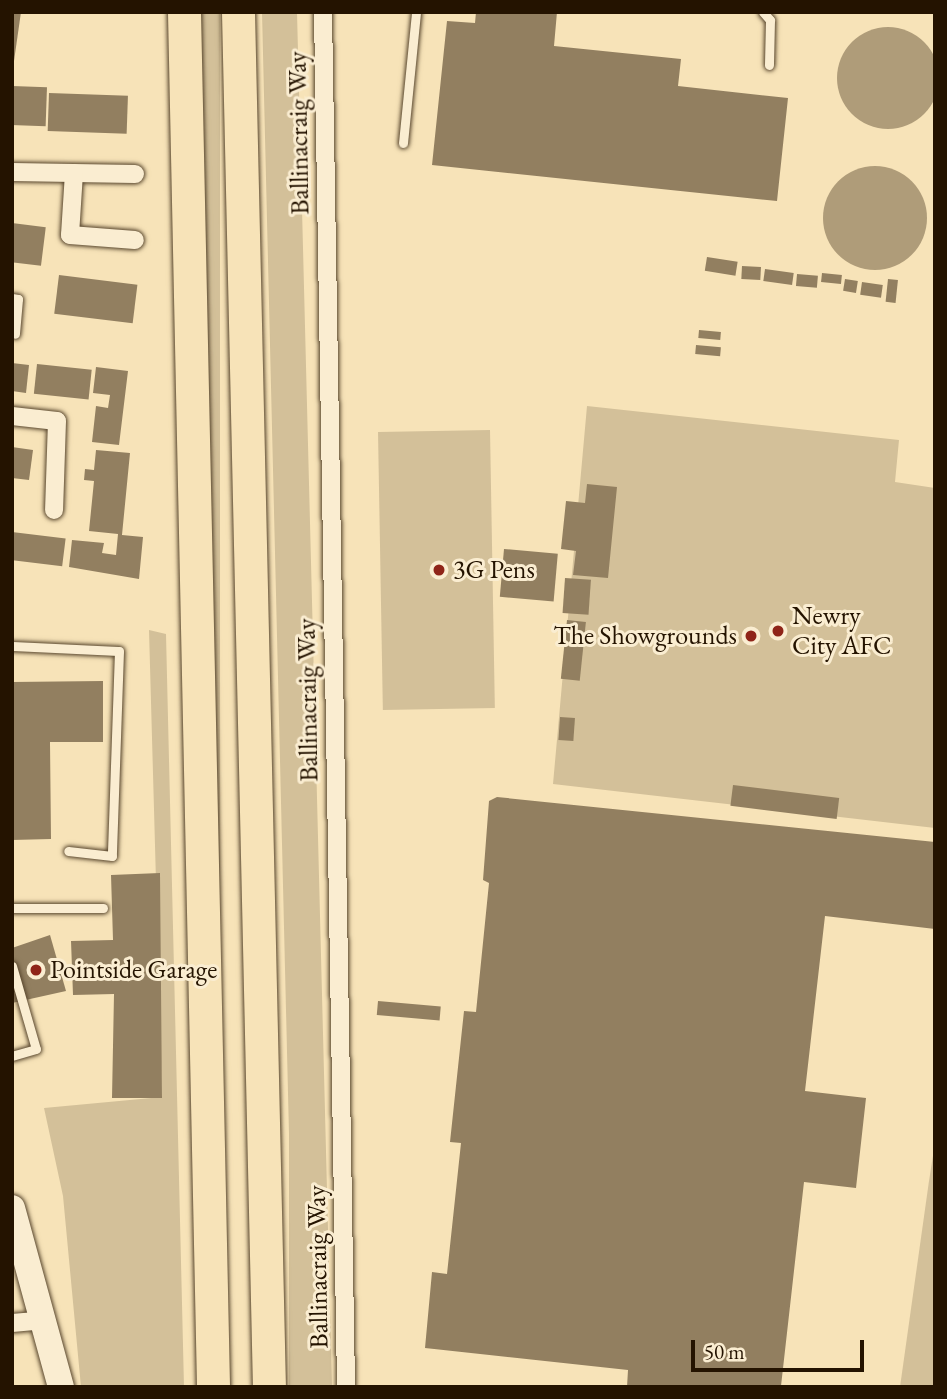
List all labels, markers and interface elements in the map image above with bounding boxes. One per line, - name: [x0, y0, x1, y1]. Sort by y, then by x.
- street label: Ballinacraig Way: [282, 51, 316, 215]
- place label: 3G Pens: [453, 554, 535, 586]
- marker: 3G Pens: [431, 562, 447, 578]
- place label: Newry City AFC: [792, 600, 891, 662]
- street label: Ballinacraig Way: [291, 618, 325, 782]
- place label: The Showgrounds: [553, 620, 737, 652]
- marker: Newry City AFC: [770, 623, 786, 639]
- marker: The Showgrounds: [743, 628, 759, 644]
- place label: Pointside Garage: [50, 954, 217, 986]
- marker: Pointside Garage: [28, 962, 44, 978]
- street label: Ballinacraig Way: [301, 1185, 335, 1349]
- scale bar: [695, 1326, 868, 1370]
- text: 50 m: [704, 1338, 745, 1365]

